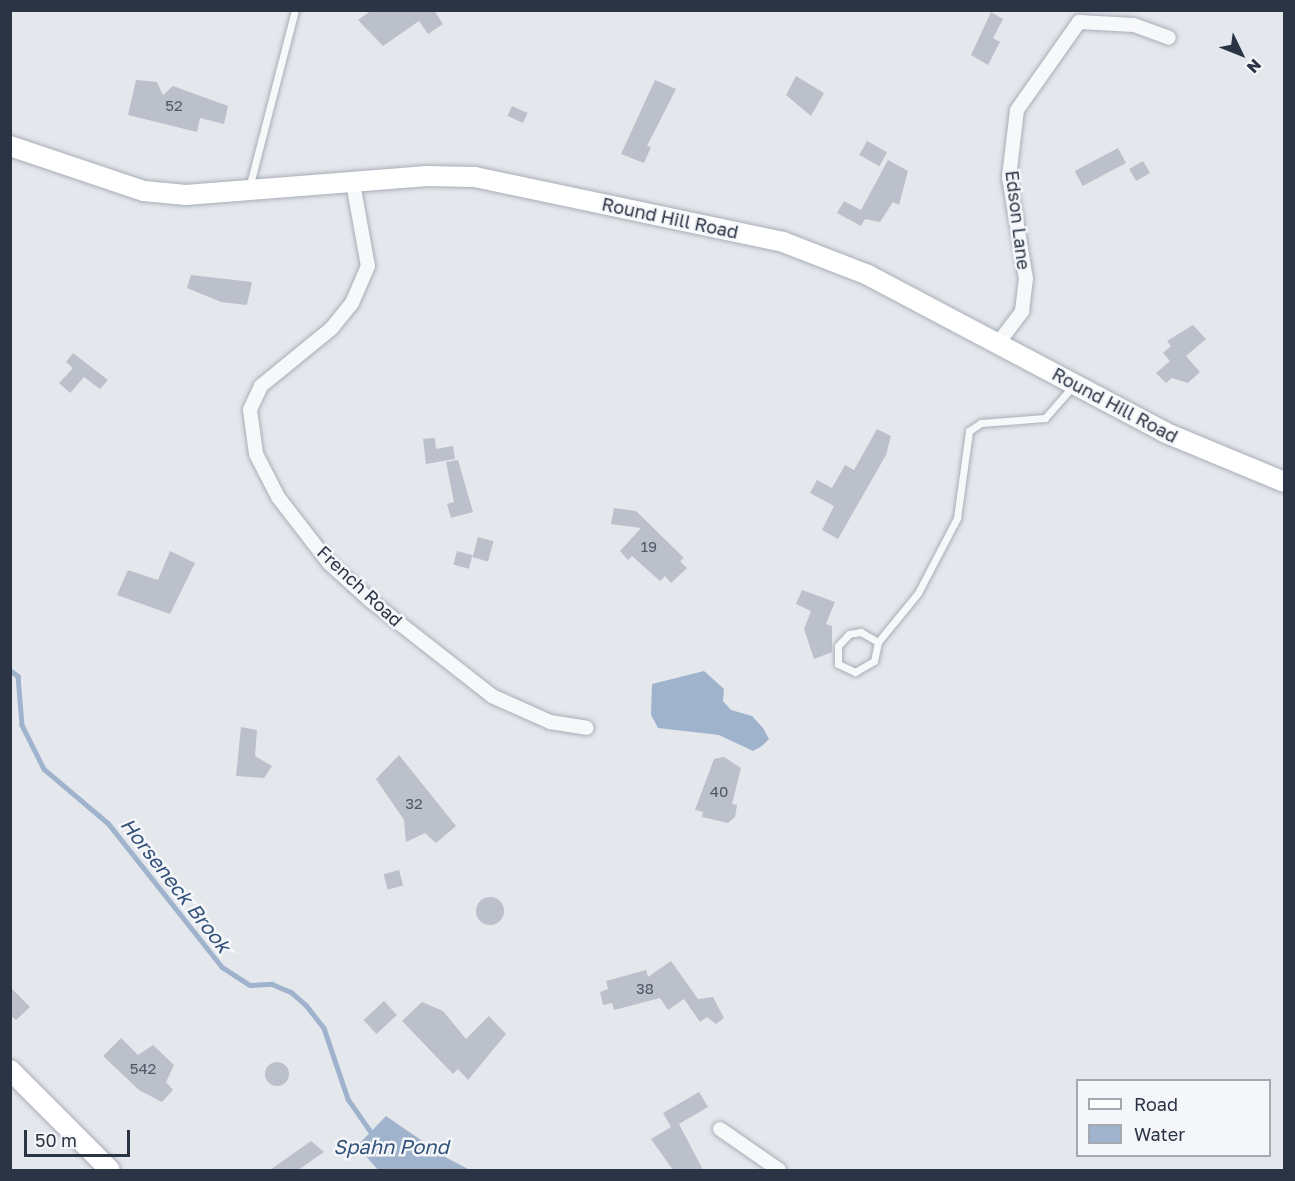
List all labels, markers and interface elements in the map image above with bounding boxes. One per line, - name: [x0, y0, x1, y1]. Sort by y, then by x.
- north arrow: [1211, 24, 1271, 84]
- text: N: [1243, 55, 1266, 78]
- house number: 52: [165, 97, 183, 115]
- street label: Edson Lane: [1001, 169, 1035, 271]
- street label: Round Hill Road: [600, 193, 740, 243]
- street label: Round Hill Road: [1049, 363, 1181, 447]
- house number: 19: [641, 538, 657, 556]
- street label: French Road: [313, 541, 407, 631]
- house number: 40: [710, 783, 728, 801]
- house number: 32: [405, 795, 423, 813]
- water label: Horseneck Brook: [116, 813, 236, 957]
- house number: 38: [636, 980, 654, 998]
- house number: 542: [130, 1060, 156, 1078]
- legend: [1076, 1079, 1271, 1157]
- text: Road: [1134, 1093, 1178, 1115]
- scale bar: [27, 1118, 134, 1156]
- text: Water: [1134, 1123, 1185, 1145]
- text: 50 m: [35, 1129, 77, 1151]
- water label: Spahn Pond: [333, 1134, 449, 1158]

